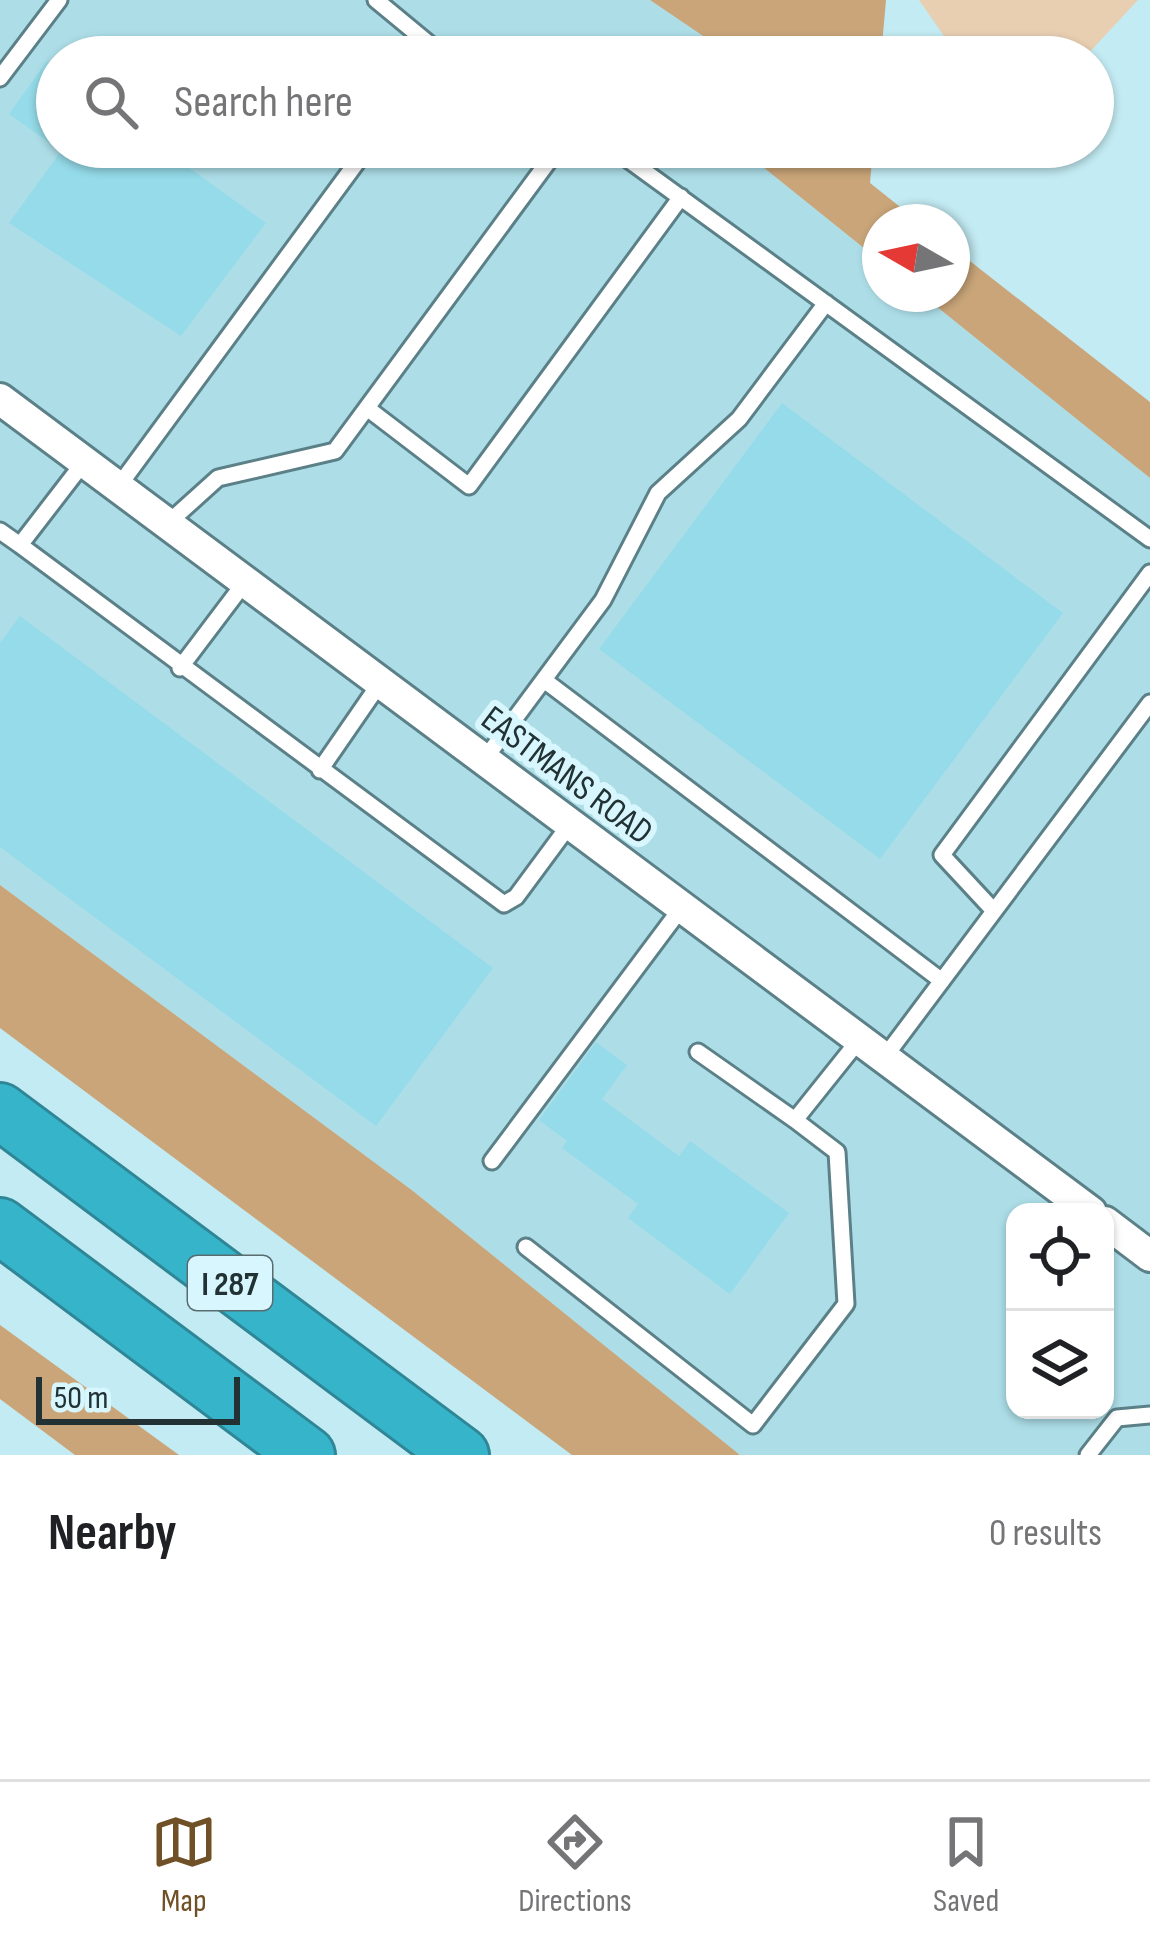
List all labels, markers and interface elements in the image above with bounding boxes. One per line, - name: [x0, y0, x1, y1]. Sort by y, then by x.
- search box: [36, 36, 1114, 168]
- icon: search: [78, 69, 144, 135]
- text: Search here: [174, 75, 353, 130]
- north arrow: [862, 204, 970, 312]
- street label: EASTMANS ROAD: [472, 698, 661, 854]
- map controls: [1006, 1203, 1114, 1419]
- button: locate: [1006, 1203, 1114, 1311]
- road number: I 287: [188, 1256, 272, 1310]
- button: layers: [1006, 1311, 1114, 1419]
- scale bar: [36, 1371, 240, 1424]
- text: 50 m: [54, 1378, 108, 1418]
- text: Nearby: [48, 1503, 177, 1564]
- text: 0 results: [989, 1510, 1102, 1557]
- tab: Map: [151, 1809, 217, 1921]
- tab: Directions: [518, 1809, 632, 1921]
- tab: Saved: [933, 1809, 999, 1921]

